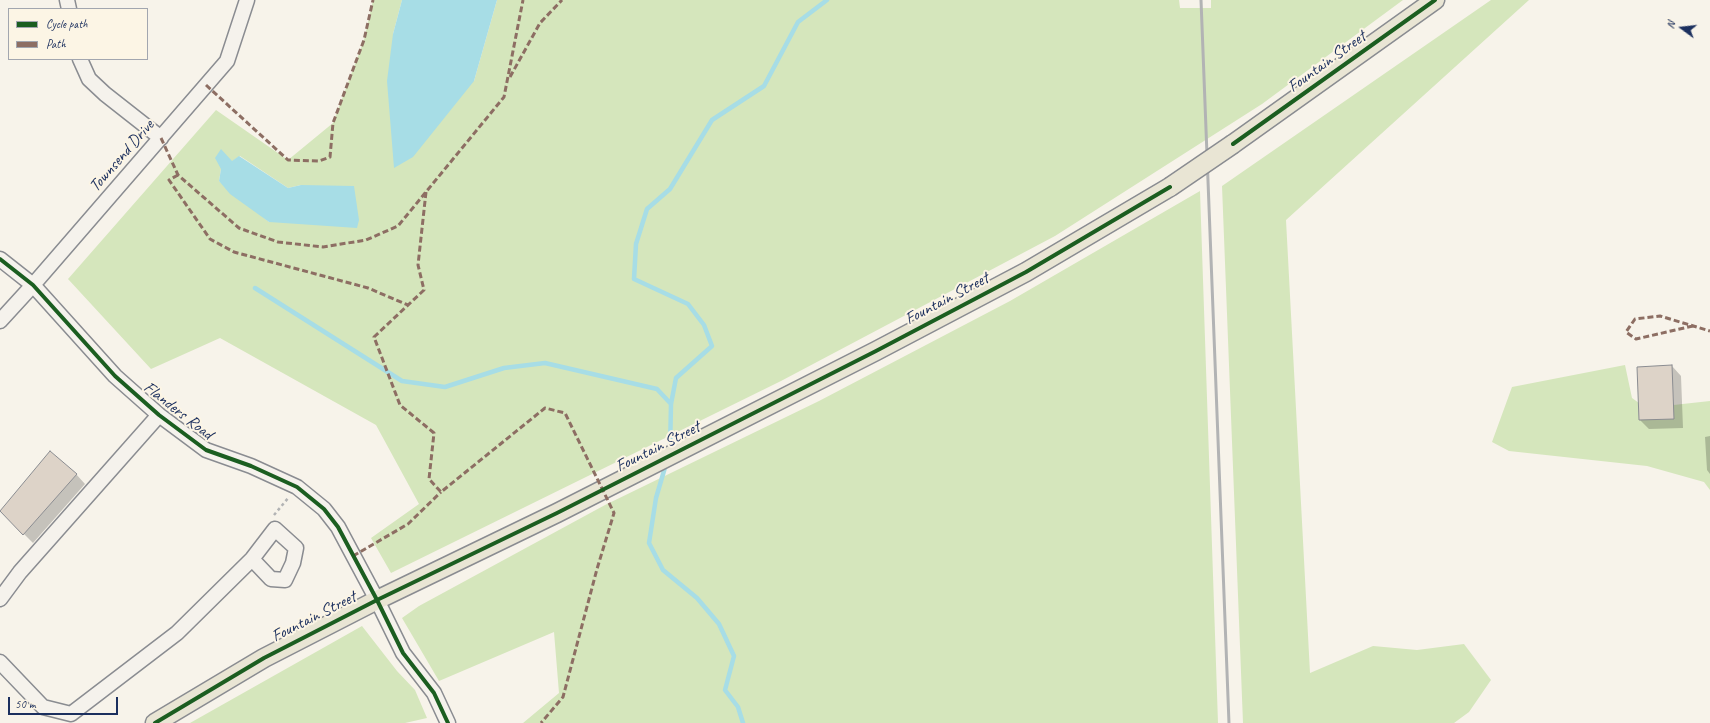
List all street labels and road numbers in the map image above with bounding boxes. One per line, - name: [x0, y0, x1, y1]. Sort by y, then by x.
- street label: Fountain Street: [1284, 27, 1370, 97]
- street label: Townsend Drive: [85, 116, 159, 196]
- street label: Fountain Street: [902, 268, 992, 330]
- street label: Flanders Road: [139, 378, 217, 444]
- street label: Fountain Street: [612, 417, 704, 477]
- street label: Fountain Street: [268, 587, 360, 647]

